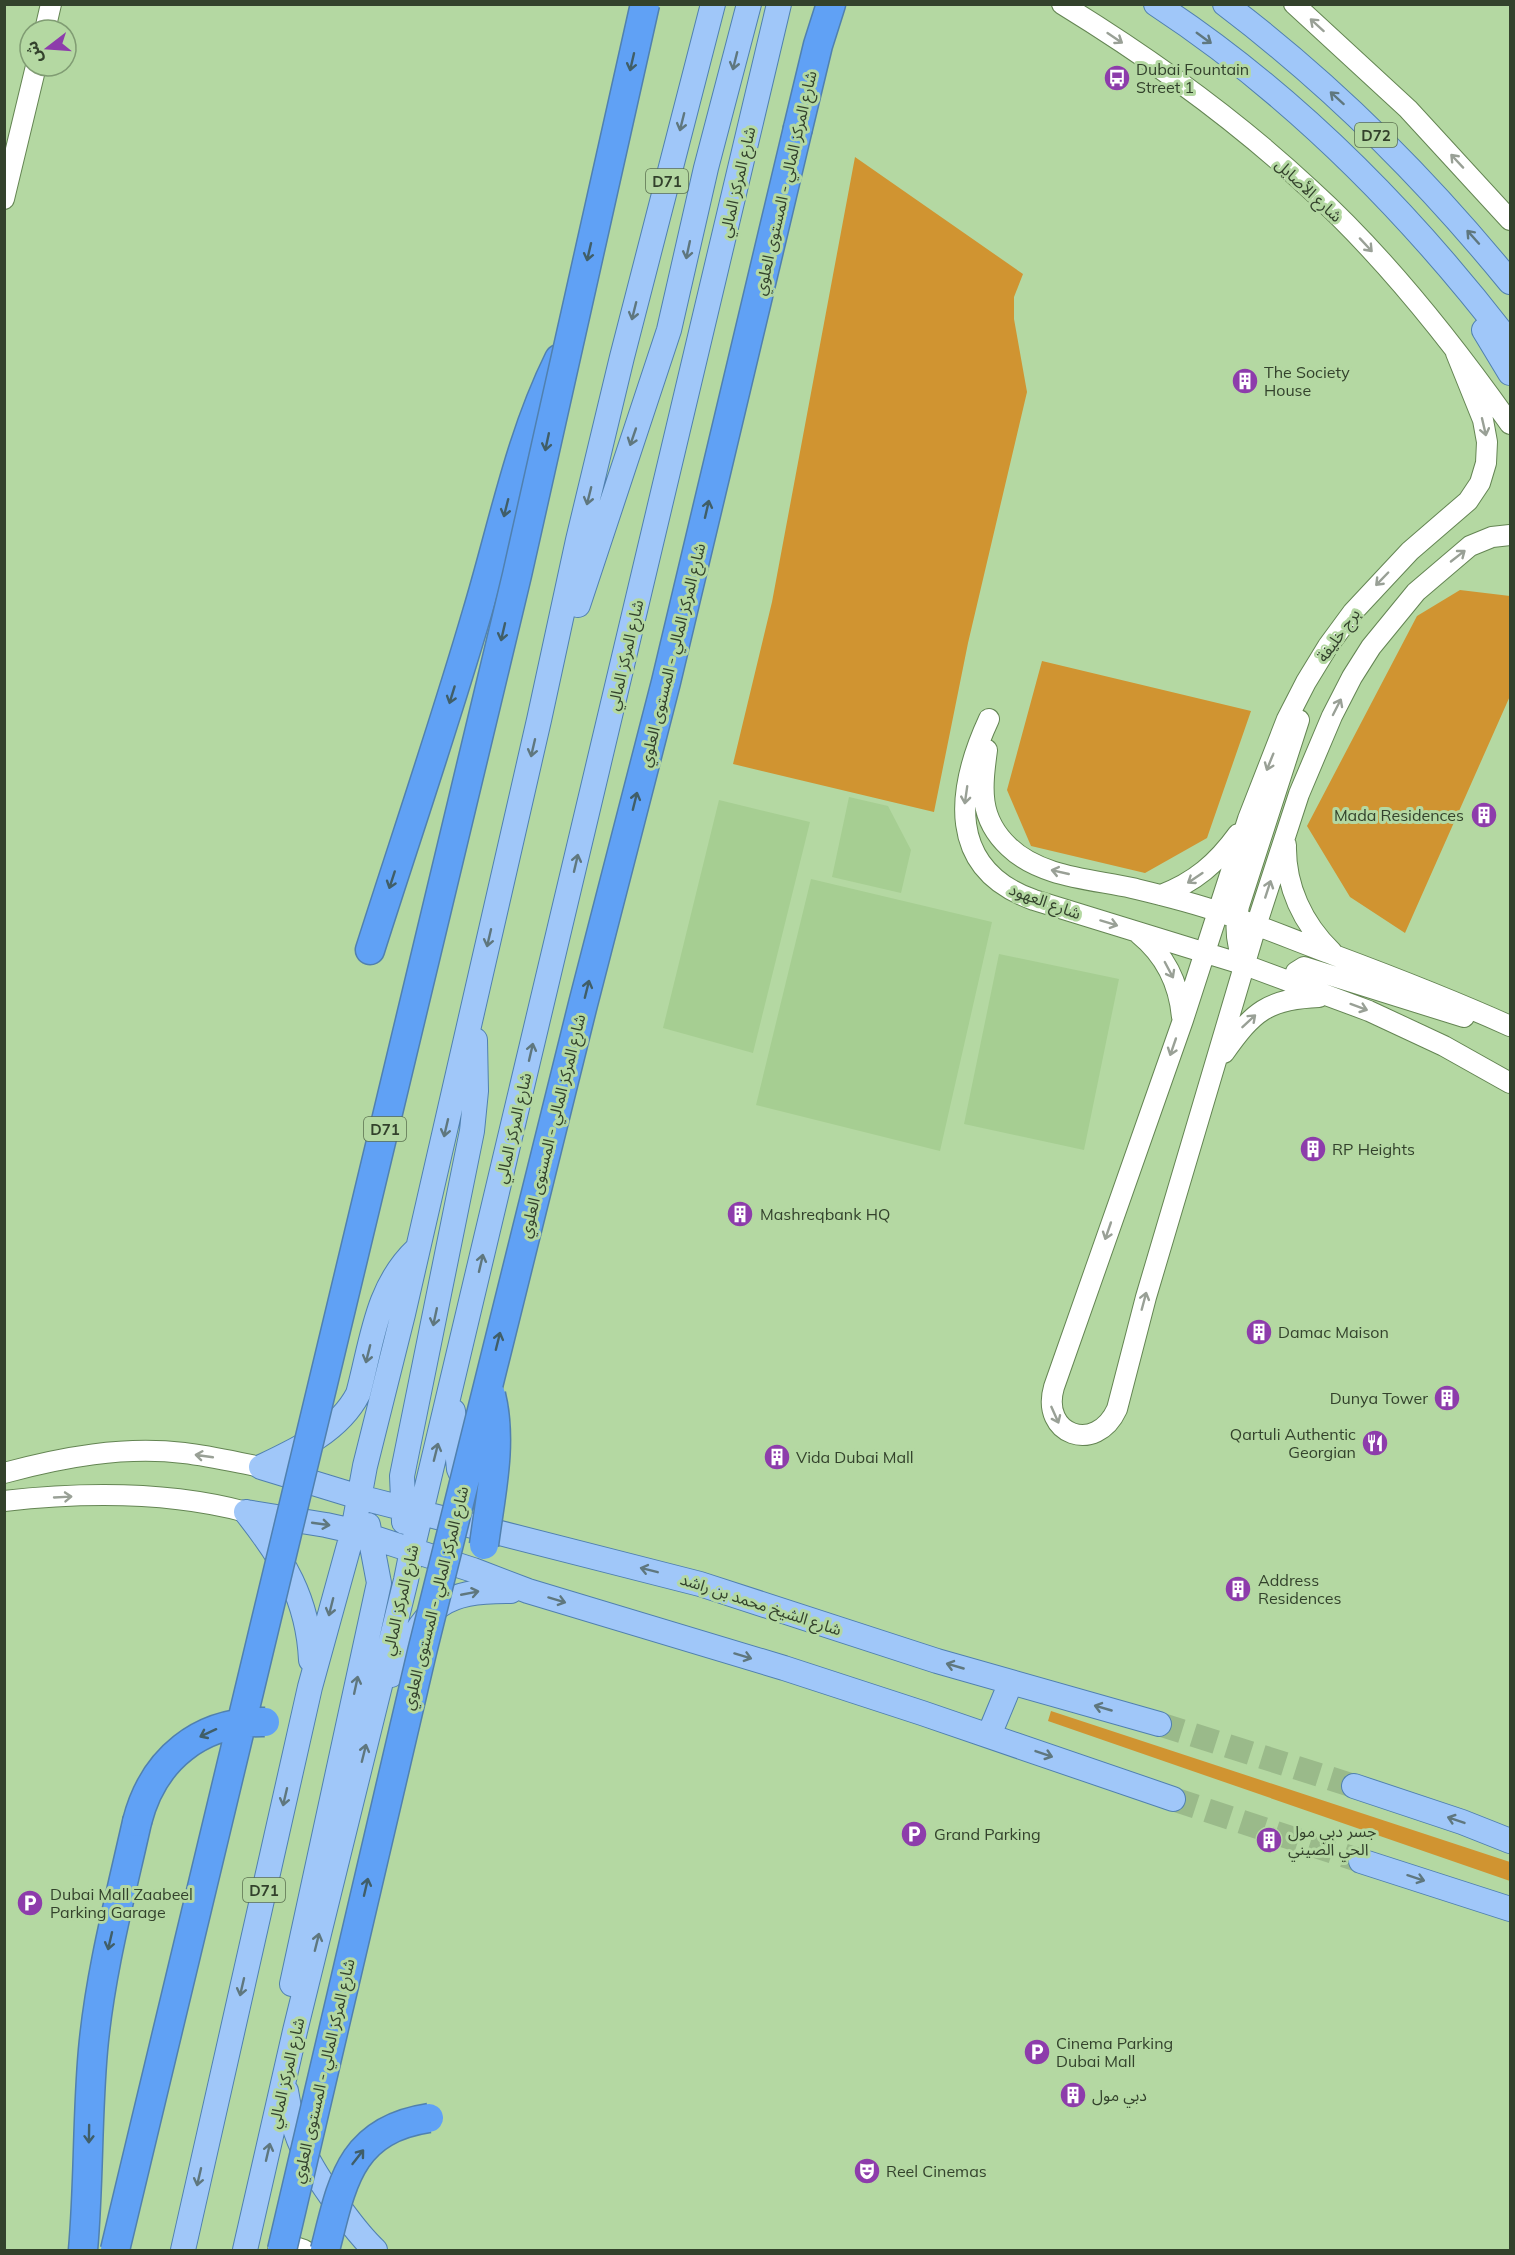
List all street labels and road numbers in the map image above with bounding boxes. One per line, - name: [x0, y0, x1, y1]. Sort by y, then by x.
- street label: شارع المركز المالي - المستوى العلوي: [749, 69, 824, 298]
- road number: D72: [1355, 123, 1397, 147]
- street label: شارع المركز المالي: [715, 125, 762, 240]
- street label: شارع الأصايل: [1269, 154, 1347, 228]
- road number: D71: [646, 169, 688, 193]
- street label: شارع المركز المالي - المستوى العلوي: [634, 541, 712, 770]
- street label: شارع المركز المالي: [603, 598, 650, 713]
- street label: برج خليفة: [1312, 604, 1366, 667]
- street label: شارع العهود: [1005, 879, 1084, 926]
- street label: شارع المركز المالي - المستوى العلوي: [515, 1012, 589, 1240]
- street label: شارع المركز المالي: [491, 1071, 535, 1185]
- road number: D71: [364, 1117, 406, 1141]
- street label: شارع المركز المالي - المستوى العلوي: [398, 1484, 472, 1712]
- street label: شارع المركز المالي: [378, 1543, 422, 1657]
- street label: شارع الشيخ محمد بن راشد: [677, 1568, 844, 1642]
- road number: D71: [243, 1878, 285, 1902]
- street label: شارع المركز المالي - المستوى العلوي: [288, 1957, 358, 2185]
- street label: شارع المركز المالي: [264, 2016, 308, 2130]

